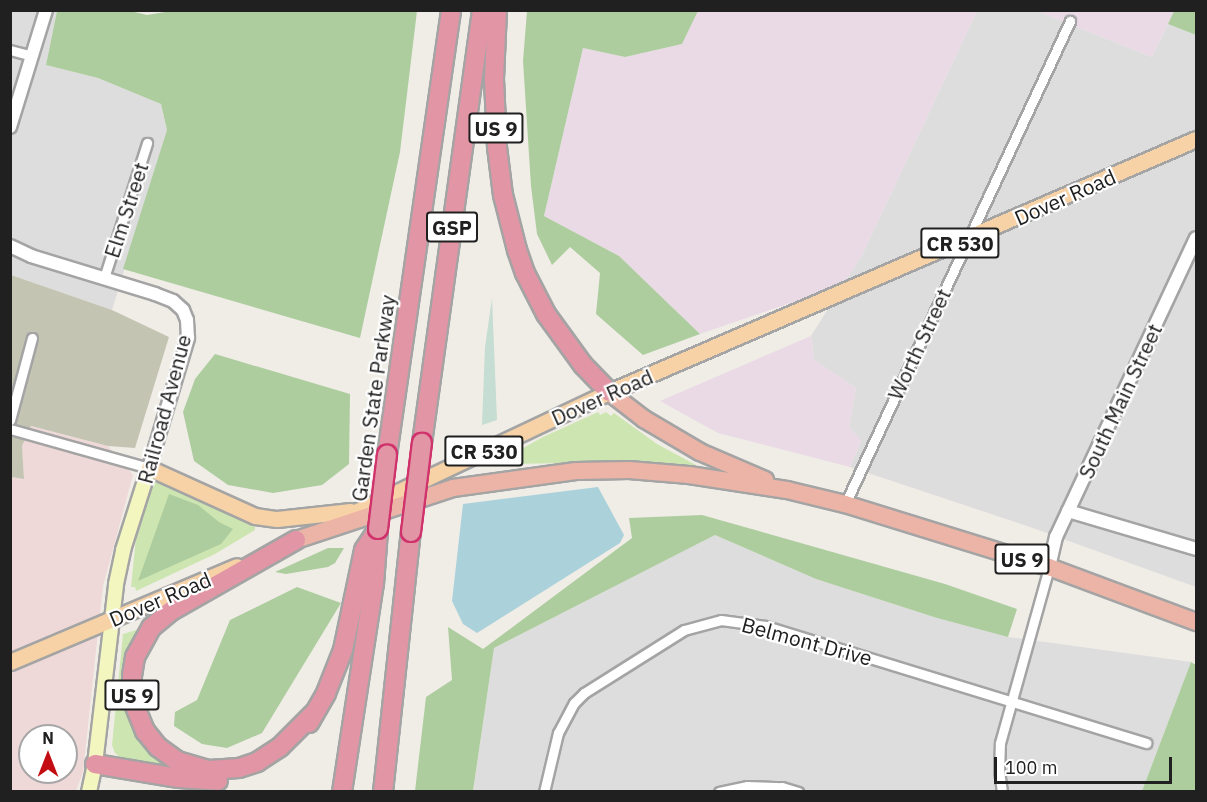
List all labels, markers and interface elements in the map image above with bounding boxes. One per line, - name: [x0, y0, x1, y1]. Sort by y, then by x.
- road number: US 9: [468, 111, 524, 145]
- street label: Elm Street: [99, 159, 153, 261]
- street label: Dover Road: [1010, 163, 1120, 231]
- road number: GSP: [425, 210, 479, 244]
- road number: CR 530: [920, 226, 1000, 260]
- street label: Worth Street: [882, 284, 956, 404]
- street label: Garden State Parkway: [346, 293, 400, 503]
- street label: South Main Street: [1073, 319, 1167, 483]
- street label: Railroad Avenue: [132, 332, 196, 486]
- street label: Dover Road: [547, 363, 657, 431]
- road number: CR 530: [444, 434, 524, 468]
- road number: US 9: [994, 542, 1050, 576]
- street label: Dover Road: [105, 566, 215, 632]
- street label: Belmont Drive: [739, 611, 875, 671]
- road number: US 9: [104, 678, 160, 712]
- north arrow: [18, 724, 78, 784]
- text: N: [42, 728, 54, 748]
- scale bar: [997, 745, 1176, 783]
- text: 100 m: [1005, 756, 1057, 779]

